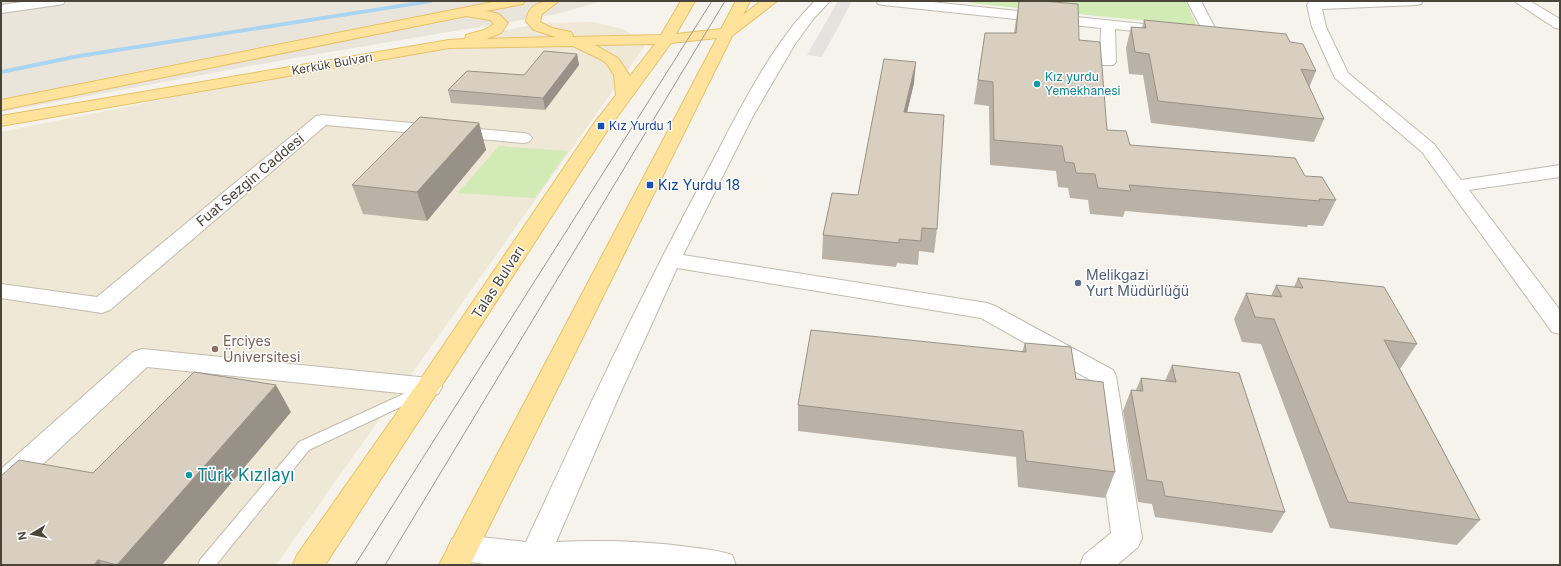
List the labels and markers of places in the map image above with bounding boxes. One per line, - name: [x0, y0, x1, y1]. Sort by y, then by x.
- place label: Kız yurdu Yemekhanesi: [1045, 69, 1121, 98]
- marker: Kız yurdu Yemekhanesi: [1032, 79, 1042, 89]
- place label: Kız Yurdu 1: [609, 118, 672, 133]
- marker: Kız Yurdu 1: [596, 121, 606, 131]
- place label: Kız Yurdu 18: [658, 176, 740, 193]
- marker: Kız Yurdu 18: [645, 180, 655, 190]
- place label: Melikgazi Yurt Müdürlüğü: [1086, 266, 1189, 299]
- marker: Melikgazi Yurt Müdürlüğü: [1073, 278, 1083, 288]
- place label: Erciyes Üniversitesi: [223, 332, 300, 365]
- marker: Erciyes Üniversitesi: [210, 344, 220, 354]
- place label: Türk Kızılayı: [197, 465, 294, 485]
- marker: Türk Kızılayı: [184, 470, 194, 480]

